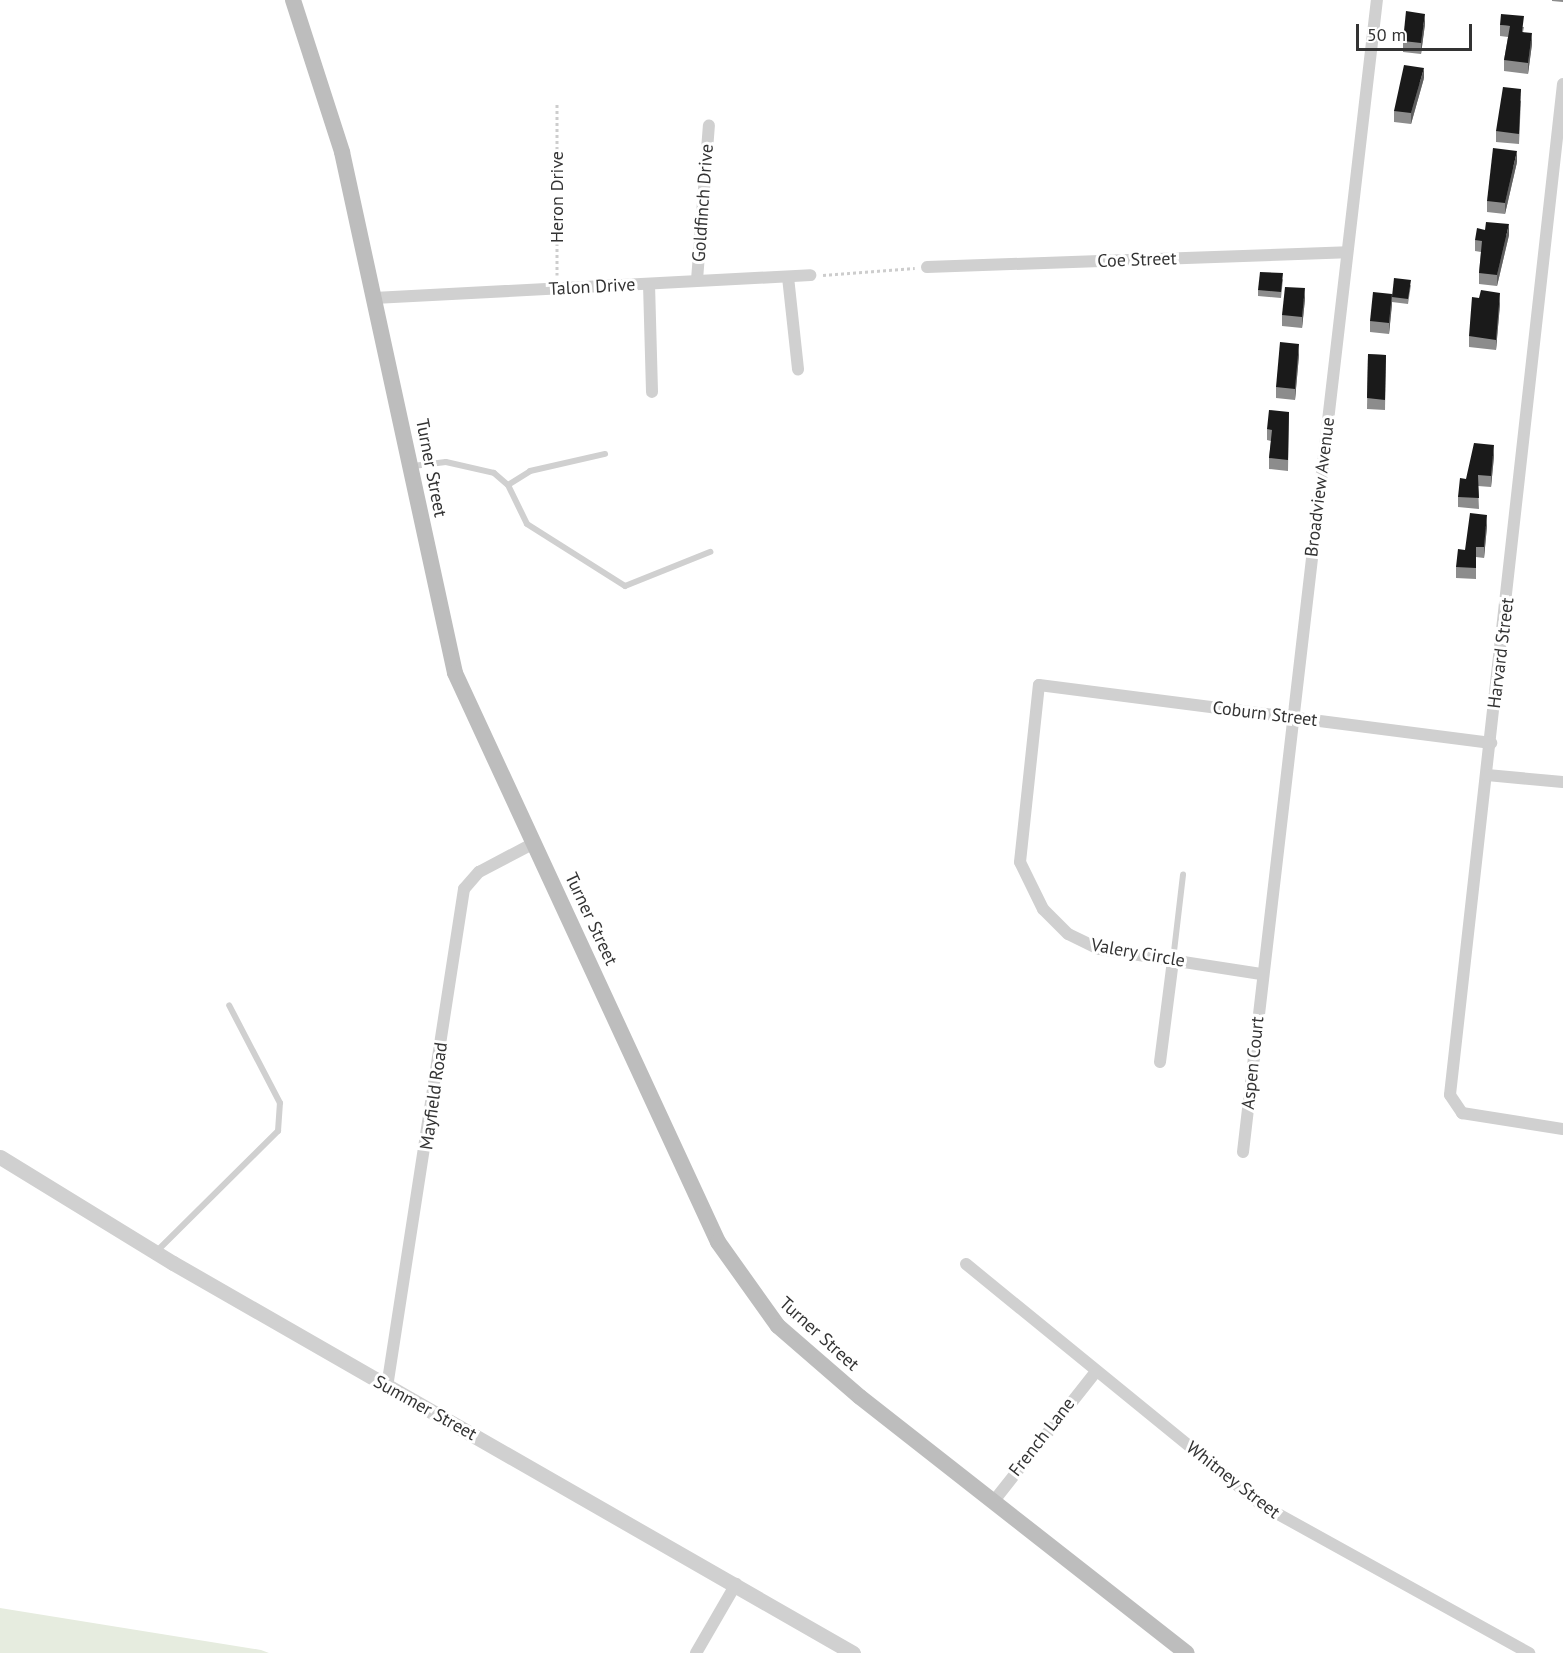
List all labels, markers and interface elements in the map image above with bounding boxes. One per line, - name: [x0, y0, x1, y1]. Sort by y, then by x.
- scale bar: [1359, 12, 1474, 50]
- text: 50 m: [1367, 23, 1406, 46]
- street label: Goldfinch Drive: [688, 143, 718, 263]
- street label: Heron Drive: [546, 151, 568, 243]
- street label: Coe Street: [1097, 248, 1177, 272]
- street label: Talon Drive: [548, 274, 636, 300]
- street label: Broadview Avenue: [1301, 415, 1339, 559]
- street label: Turner Street: [411, 417, 451, 519]
- street label: Harvard Street: [1483, 596, 1519, 710]
- street label: Coburn Street: [1211, 697, 1319, 731]
- street label: Turner Street: [560, 869, 622, 969]
- street label: Valery Circle: [1089, 934, 1187, 972]
- street label: Aspen Court: [1237, 1015, 1269, 1111]
- street label: Mayfield Road: [416, 1041, 452, 1151]
- street label: Turner Street: [775, 1293, 863, 1375]
- street label: Summer Street: [370, 1371, 480, 1445]
- street label: French Lane: [1005, 1393, 1079, 1481]
- street label: Whitney Street: [1182, 1437, 1284, 1523]

